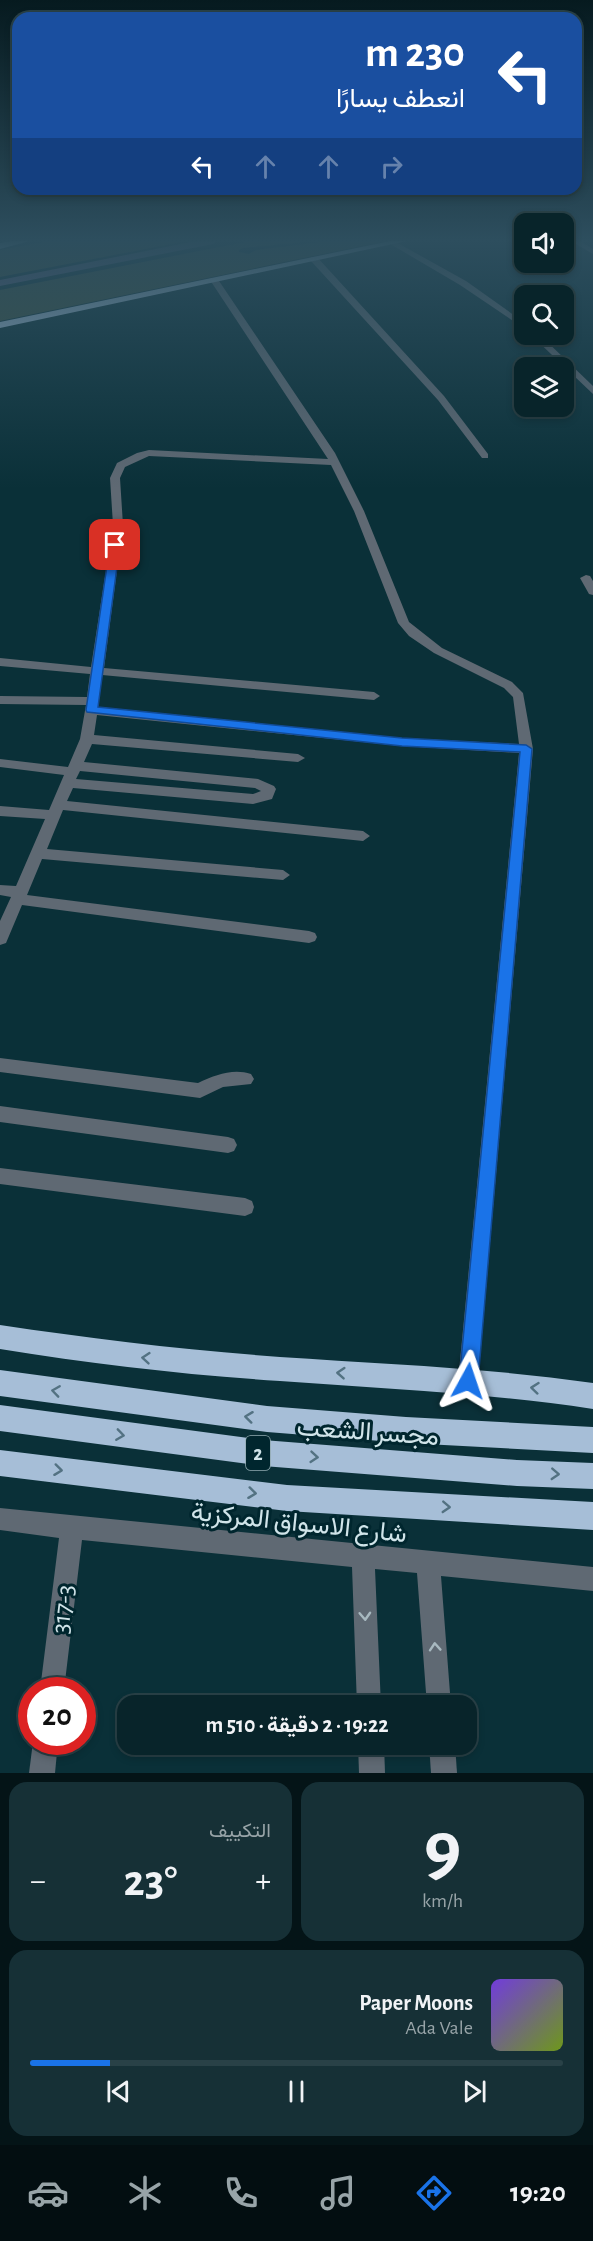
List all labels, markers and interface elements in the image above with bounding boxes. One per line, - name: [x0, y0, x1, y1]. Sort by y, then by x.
- text: 230 m: [365, 32, 465, 74]
- icon: left: [486, 36, 564, 114]
- text: انعطف يسارًا: [336, 85, 465, 112]
- icon: left: [186, 150, 219, 183]
- icon: ahead: [249, 150, 282, 183]
- icon: ahead: [312, 150, 345, 183]
- icon: right: [375, 150, 408, 183]
- map controls: [514, 213, 574, 417]
- button: sound: [514, 213, 574, 273]
- button: search: [514, 285, 574, 345]
- button: layers: [514, 357, 574, 417]
- pin: [89, 519, 140, 570]
- icon: arrive: [98, 528, 131, 561]
- position arrow: [436, 1349, 500, 1413]
- one-way arrow: [142, 1352, 151, 1365]
- one-way arrow: [336, 1366, 345, 1379]
- one-way arrow: [530, 1382, 540, 1395]
- one-way arrow: [51, 1386, 61, 1398]
- one-way arrow: [245, 1411, 254, 1424]
- street label: مجسر الشعب: [296, 1414, 440, 1452]
- one-way arrow: [116, 1429, 125, 1441]
- road number: 2: [246, 1436, 270, 1470]
- one-way arrow: [309, 1451, 318, 1464]
- one-way arrow: [53, 1463, 63, 1476]
- one-way arrow: [551, 1468, 560, 1481]
- one-way arrow: [247, 1487, 256, 1499]
- street label: شارع الاسواق المركزية: [189, 1499, 408, 1551]
- one-way arrow: [442, 1501, 451, 1514]
- street label: 317-3: [47, 1583, 79, 1635]
- one-way arrow: [359, 1612, 372, 1621]
- one-way arrow: [428, 1643, 441, 1652]
- speed limit sign: 20: [18, 1677, 96, 1755]
- text: 19:22 · 2 دقيقة · 510 m: [205, 1714, 389, 1736]
- text: 9: [424, 1811, 461, 1889]
- text: التكييف: [209, 1821, 271, 1841]
- text: 23°: [124, 1859, 177, 1904]
- text: −: [30, 1865, 46, 1898]
- text: +: [255, 1865, 271, 1898]
- text: km/h: [422, 1891, 463, 1911]
- text: Paper Moons: [359, 1992, 473, 2014]
- text: Ada Vale: [405, 2018, 473, 2038]
- icon: previous: [102, 2075, 135, 2108]
- icon: pause: [280, 2075, 313, 2108]
- icon: next: [458, 2075, 491, 2108]
- icon: car: [27, 2172, 69, 2214]
- icon: climate: [124, 2172, 166, 2214]
- icon: phone: [220, 2172, 262, 2214]
- icon: music: [317, 2172, 359, 2214]
- icon: directions: [413, 2172, 455, 2214]
- text: 19:20: [510, 2179, 566, 2206]

